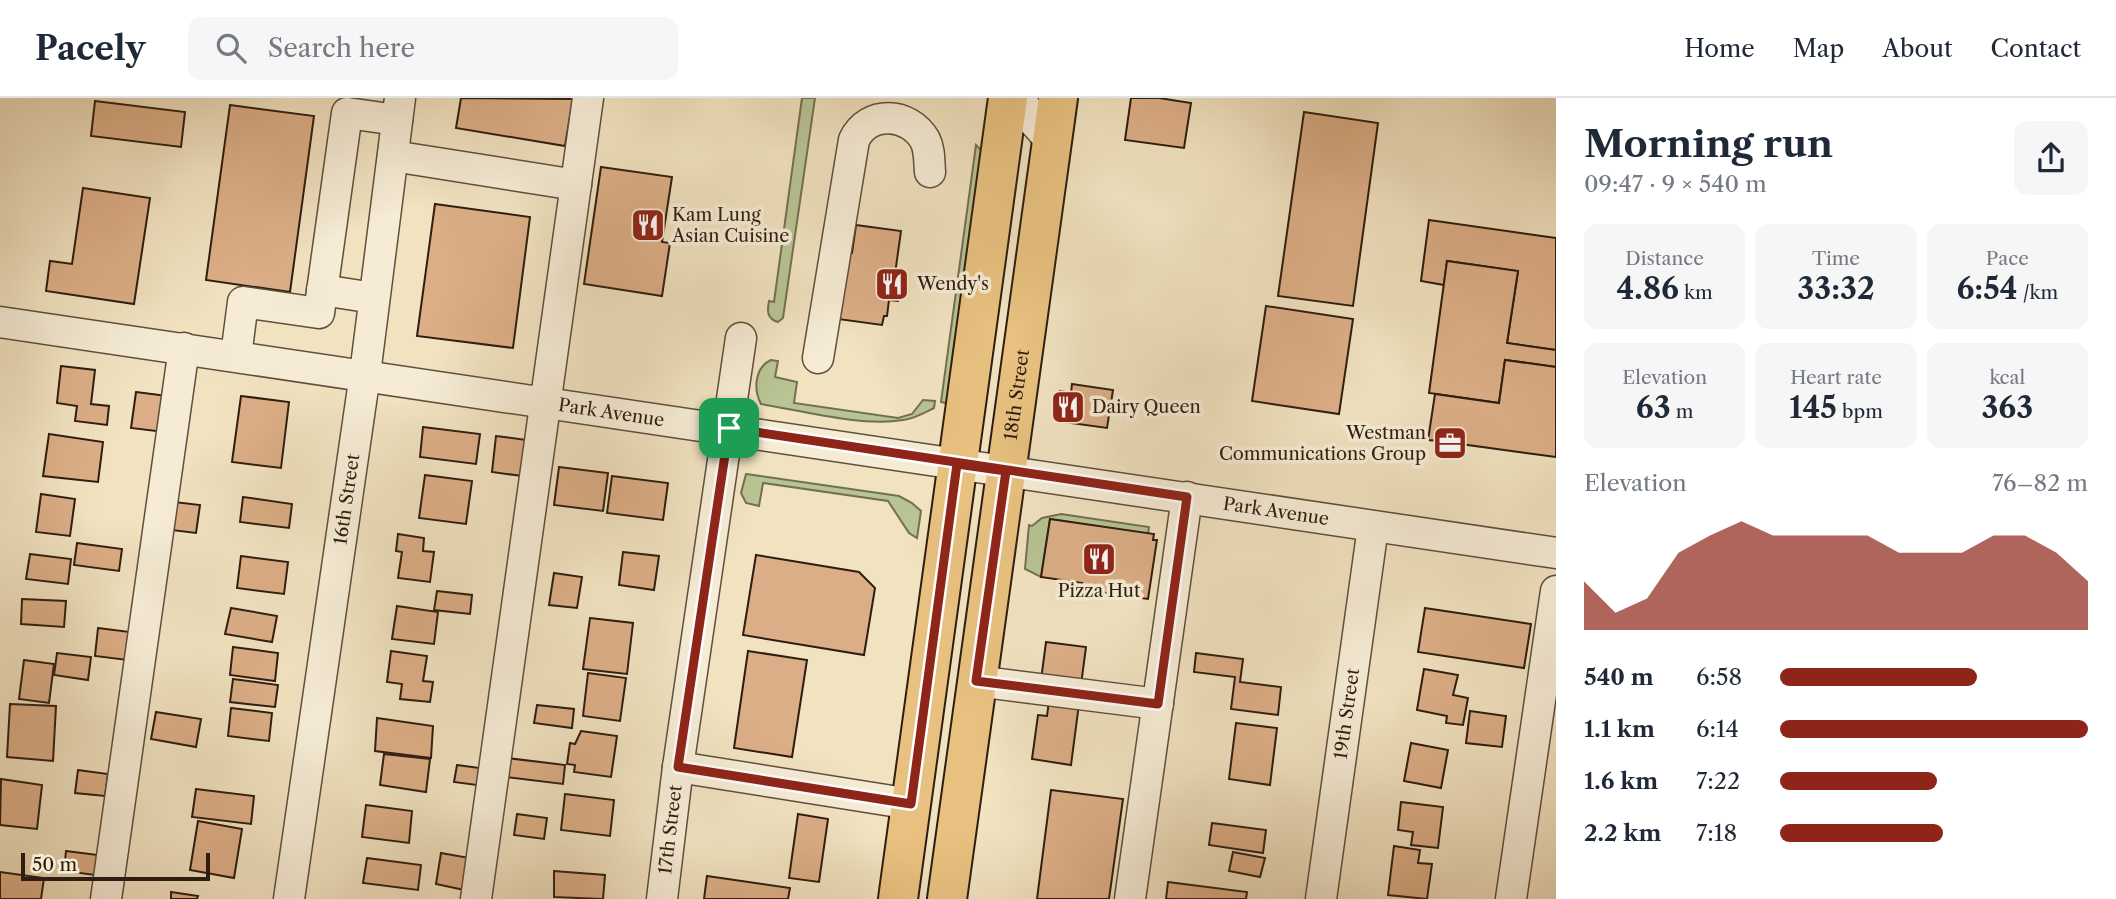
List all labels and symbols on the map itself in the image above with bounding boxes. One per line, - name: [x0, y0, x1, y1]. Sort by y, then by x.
- place label: Kam Lung Asian Cuisine: [671, 204, 789, 247]
- restaurant icon: Kam Lung Asian Cuisine: [629, 206, 667, 244]
- restaurant icon: Wendy's: [873, 265, 911, 303]
- place label: Wendy's: [916, 273, 989, 295]
- street label: 18th Street: [1000, 347, 1034, 442]
- restaurant icon: Dairy Queen: [1049, 388, 1087, 426]
- street label: Park Avenue: [557, 394, 666, 431]
- place label: Dairy Queen: [1092, 396, 1201, 418]
- pin: [699, 398, 759, 458]
- place label: Westman Communications Group: [1219, 422, 1426, 465]
- office icon: Westman Communications Group: [1431, 424, 1469, 462]
- street label: 16th Street: [329, 452, 364, 546]
- street label: Park Avenue: [1222, 493, 1330, 530]
- restaurant icon: Pizza Hut: [1080, 540, 1118, 578]
- place label: Pizza Hut: [1058, 580, 1141, 602]
- street label: 19th Street: [1330, 666, 1364, 761]
- street label: 17th Street: [654, 783, 687, 876]
- scale bar: [21, 850, 210, 882]

